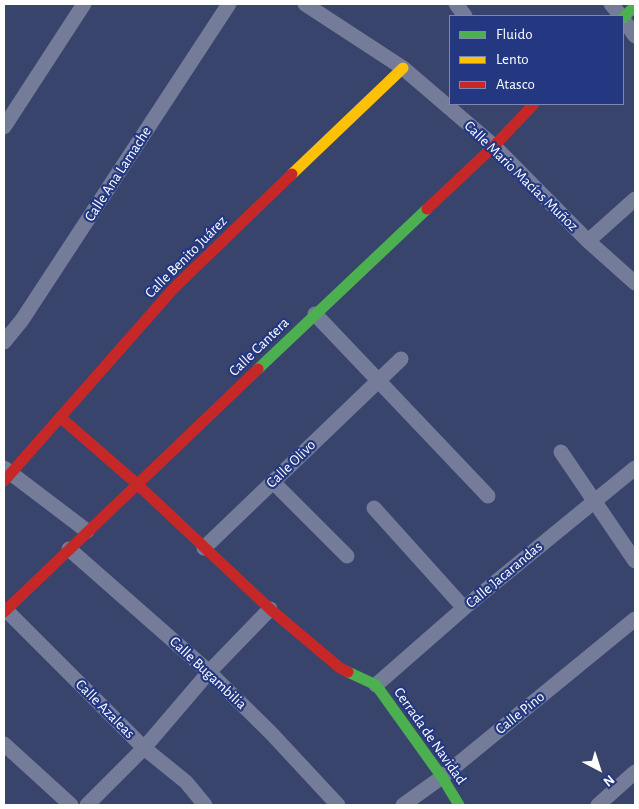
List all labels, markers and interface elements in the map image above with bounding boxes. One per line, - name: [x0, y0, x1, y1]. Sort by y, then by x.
- legend: [449, 15, 624, 105]
- text: Fluido: [496, 27, 533, 42]
- text: Lento: [496, 52, 529, 67]
- text: Atasco: [496, 77, 535, 92]
- street label: Calle Mario Macías Muñoz: [460, 117, 582, 235]
- street label: Calle Ana Lamache: [81, 123, 155, 225]
- street label: Calle Benito Juárez: [141, 212, 231, 302]
- street label: Calle Cantera: [225, 314, 293, 380]
- street label: Calle Olivo: [262, 436, 320, 492]
- street label: Calle Jacarandas: [462, 538, 546, 612]
- street label: Calle Bugambilia: [166, 633, 250, 713]
- street label: Calle Azaleas: [72, 676, 138, 742]
- street label: Cerrada de Navidad: [390, 684, 470, 788]
- street label: Calle Pino: [492, 688, 548, 738]
- north arrow: [574, 744, 624, 794]
- text: N: [600, 772, 617, 789]

